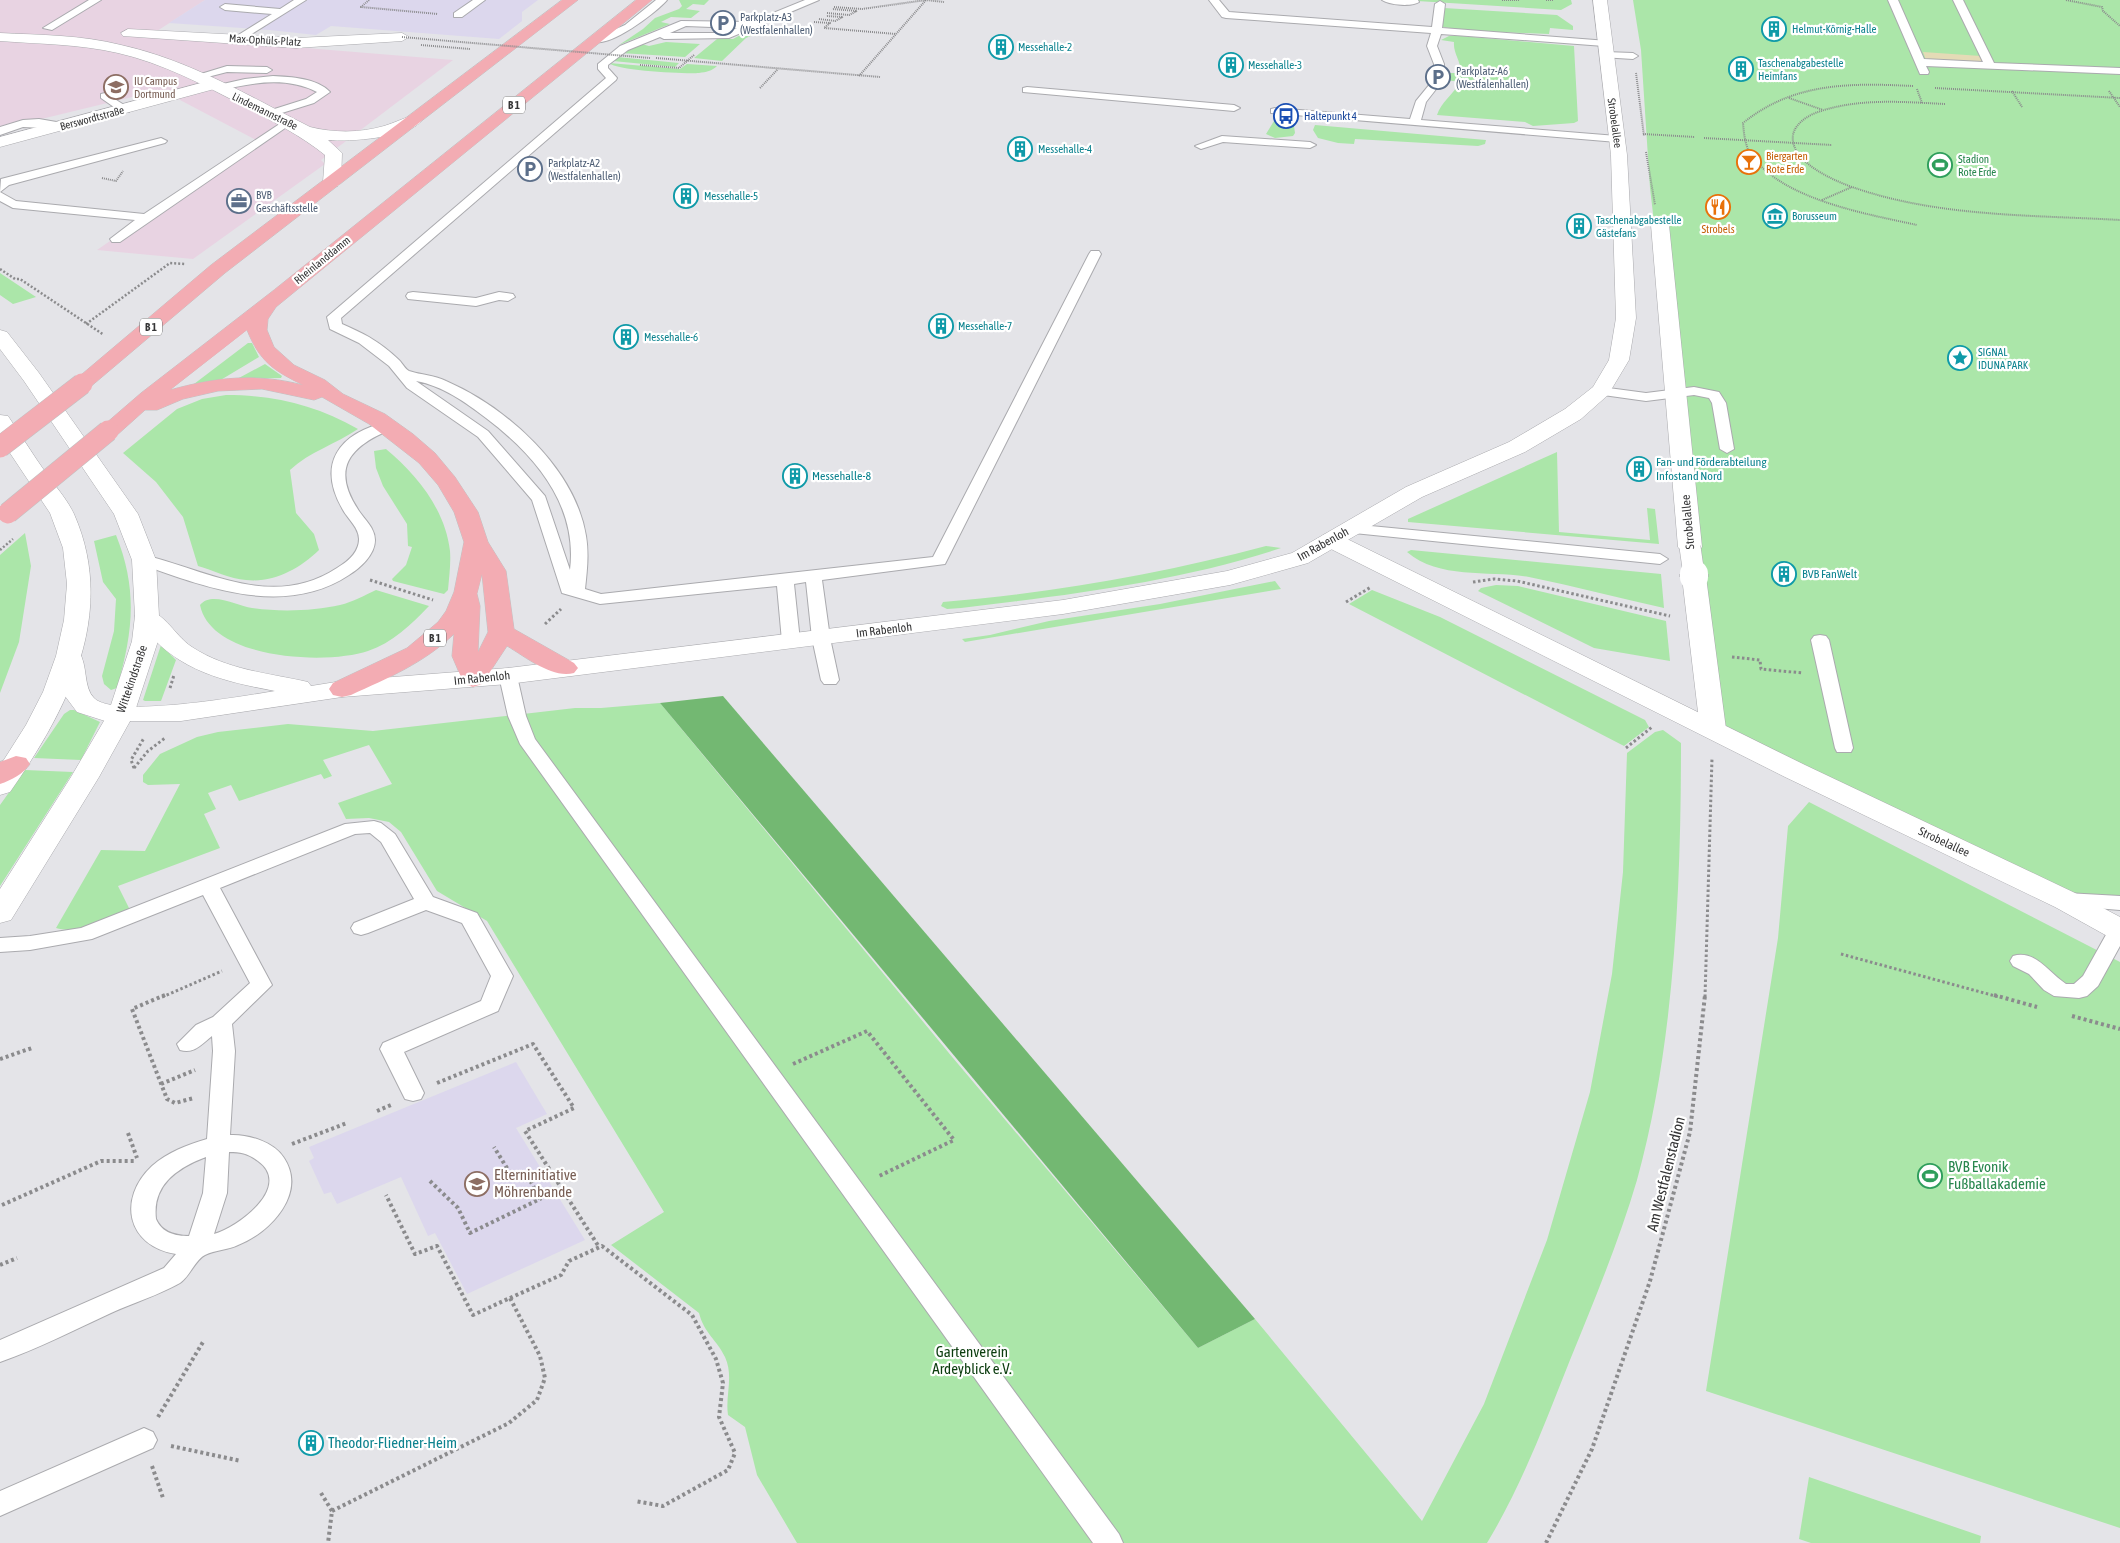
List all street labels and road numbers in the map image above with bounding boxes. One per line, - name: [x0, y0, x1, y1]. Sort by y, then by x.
- street label: Max-Ophüls-Platz: [229, 32, 301, 48]
- street label: Lindemannstraße: [230, 90, 300, 132]
- road number: B 1: [503, 96, 525, 114]
- street label: Strobelallee: [1606, 97, 1624, 149]
- street label: Berswordtstraße: [59, 104, 125, 132]
- street label: Rheinlanddamm: [292, 234, 352, 286]
- road number: B 1: [140, 318, 162, 336]
- street label: Strobelallee: [1679, 494, 1697, 550]
- street label: Im Rabenloh: [1295, 524, 1351, 564]
- street label: Im Rabenloh: [855, 620, 913, 640]
- road number: B 1: [424, 630, 446, 646]
- street label: Wittekindstraße: [114, 643, 150, 715]
- street label: Im Rabenloh: [453, 668, 511, 688]
- street label: Strobelallee: [1916, 824, 1972, 860]
- street label: Am Westfalenstadion: [1643, 1115, 1688, 1233]

